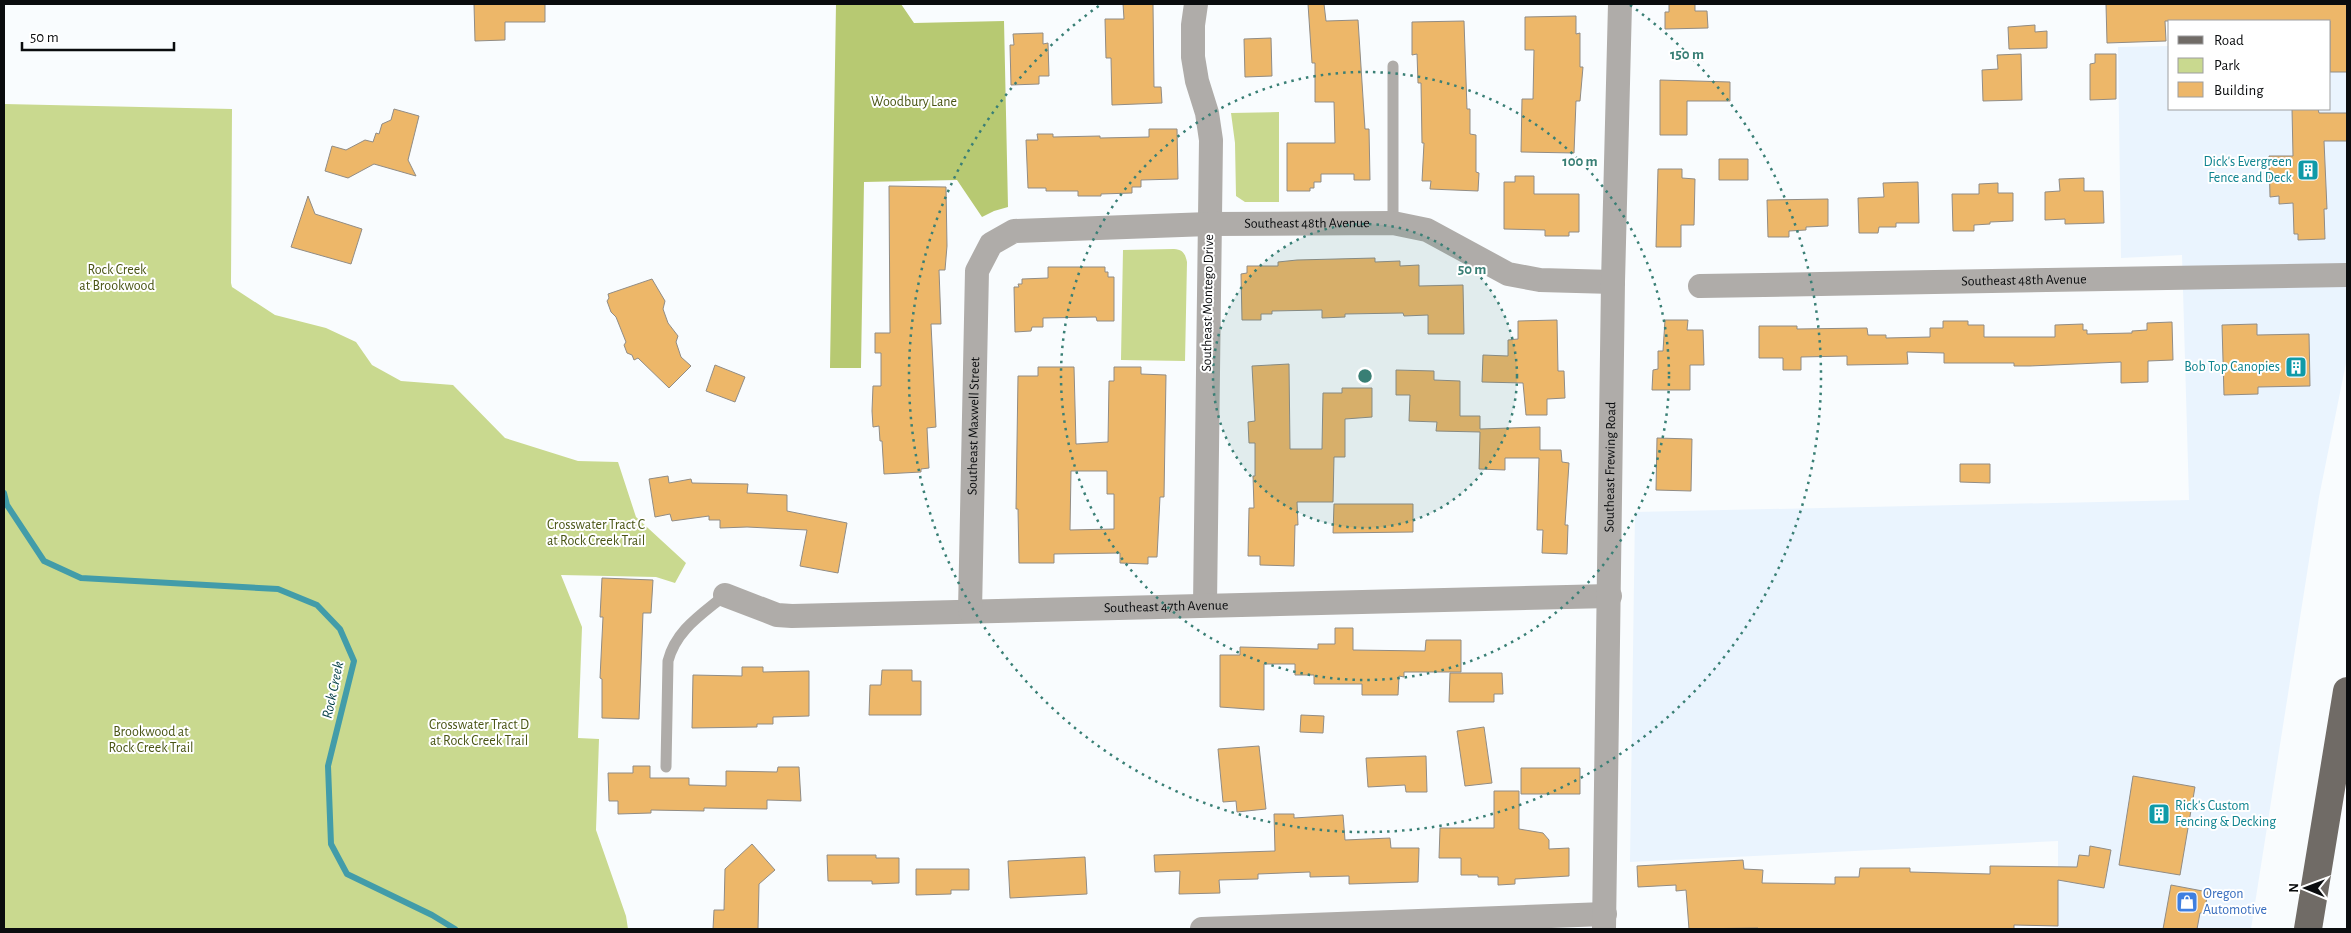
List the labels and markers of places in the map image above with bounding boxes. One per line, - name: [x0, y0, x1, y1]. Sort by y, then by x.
- place label: Dick's Evergreen Fence and Deck: [2204, 155, 2293, 185]
- building icon: Dick's Evergreen Fence and Deck: [2296, 158, 2320, 182]
- building icon: Bob Top Canopies: [2284, 355, 2308, 379]
- place label: Bob Top Canopies: [2184, 360, 2280, 374]
- centre of rings: [1356, 367, 1374, 385]
- place label: Rick's Custom Fencing & Decking: [2175, 799, 2276, 829]
- building icon: Rick's Custom Fencing & Decking: [2147, 802, 2171, 826]
- place label: Oregon Automotive: [2203, 887, 2267, 917]
- shop icon: Oregon Automotive: [2175, 890, 2199, 914]

